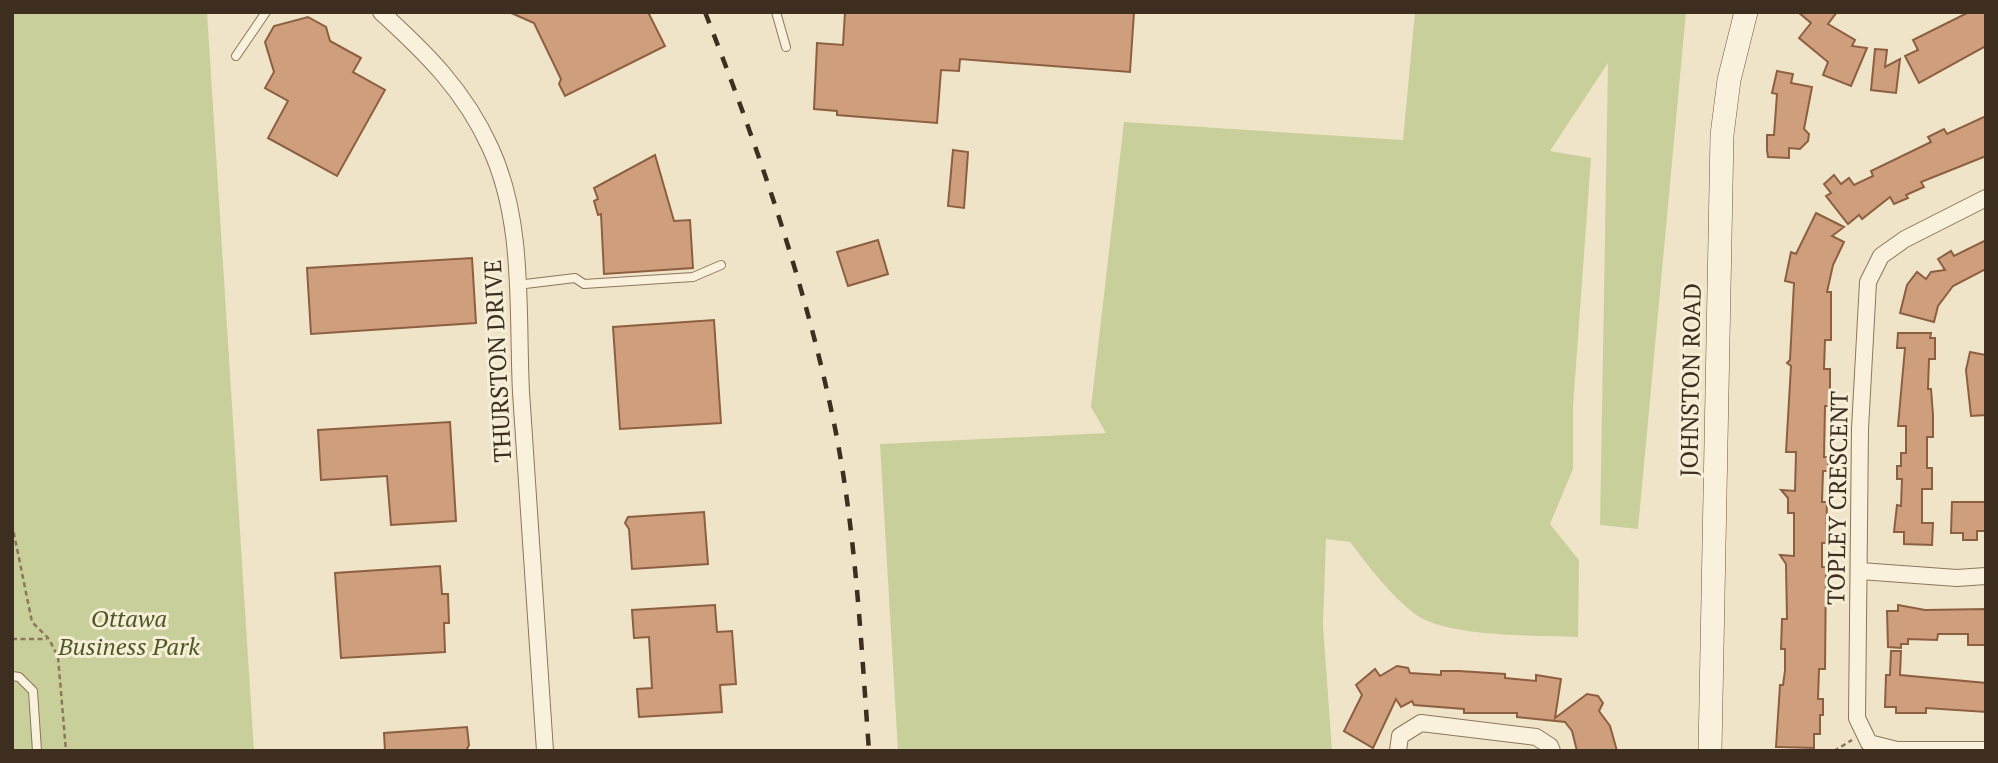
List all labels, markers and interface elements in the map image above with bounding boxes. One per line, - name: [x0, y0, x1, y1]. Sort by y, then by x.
- street label: THURSTON DRIVE: [476, 259, 518, 463]
- street label: JOHNSTON ROAD: [1672, 283, 1708, 477]
- street label: TOPLEY CRESCENT: [1819, 390, 1855, 605]
- park label: Ottawa Business Park: [57, 602, 200, 662]

